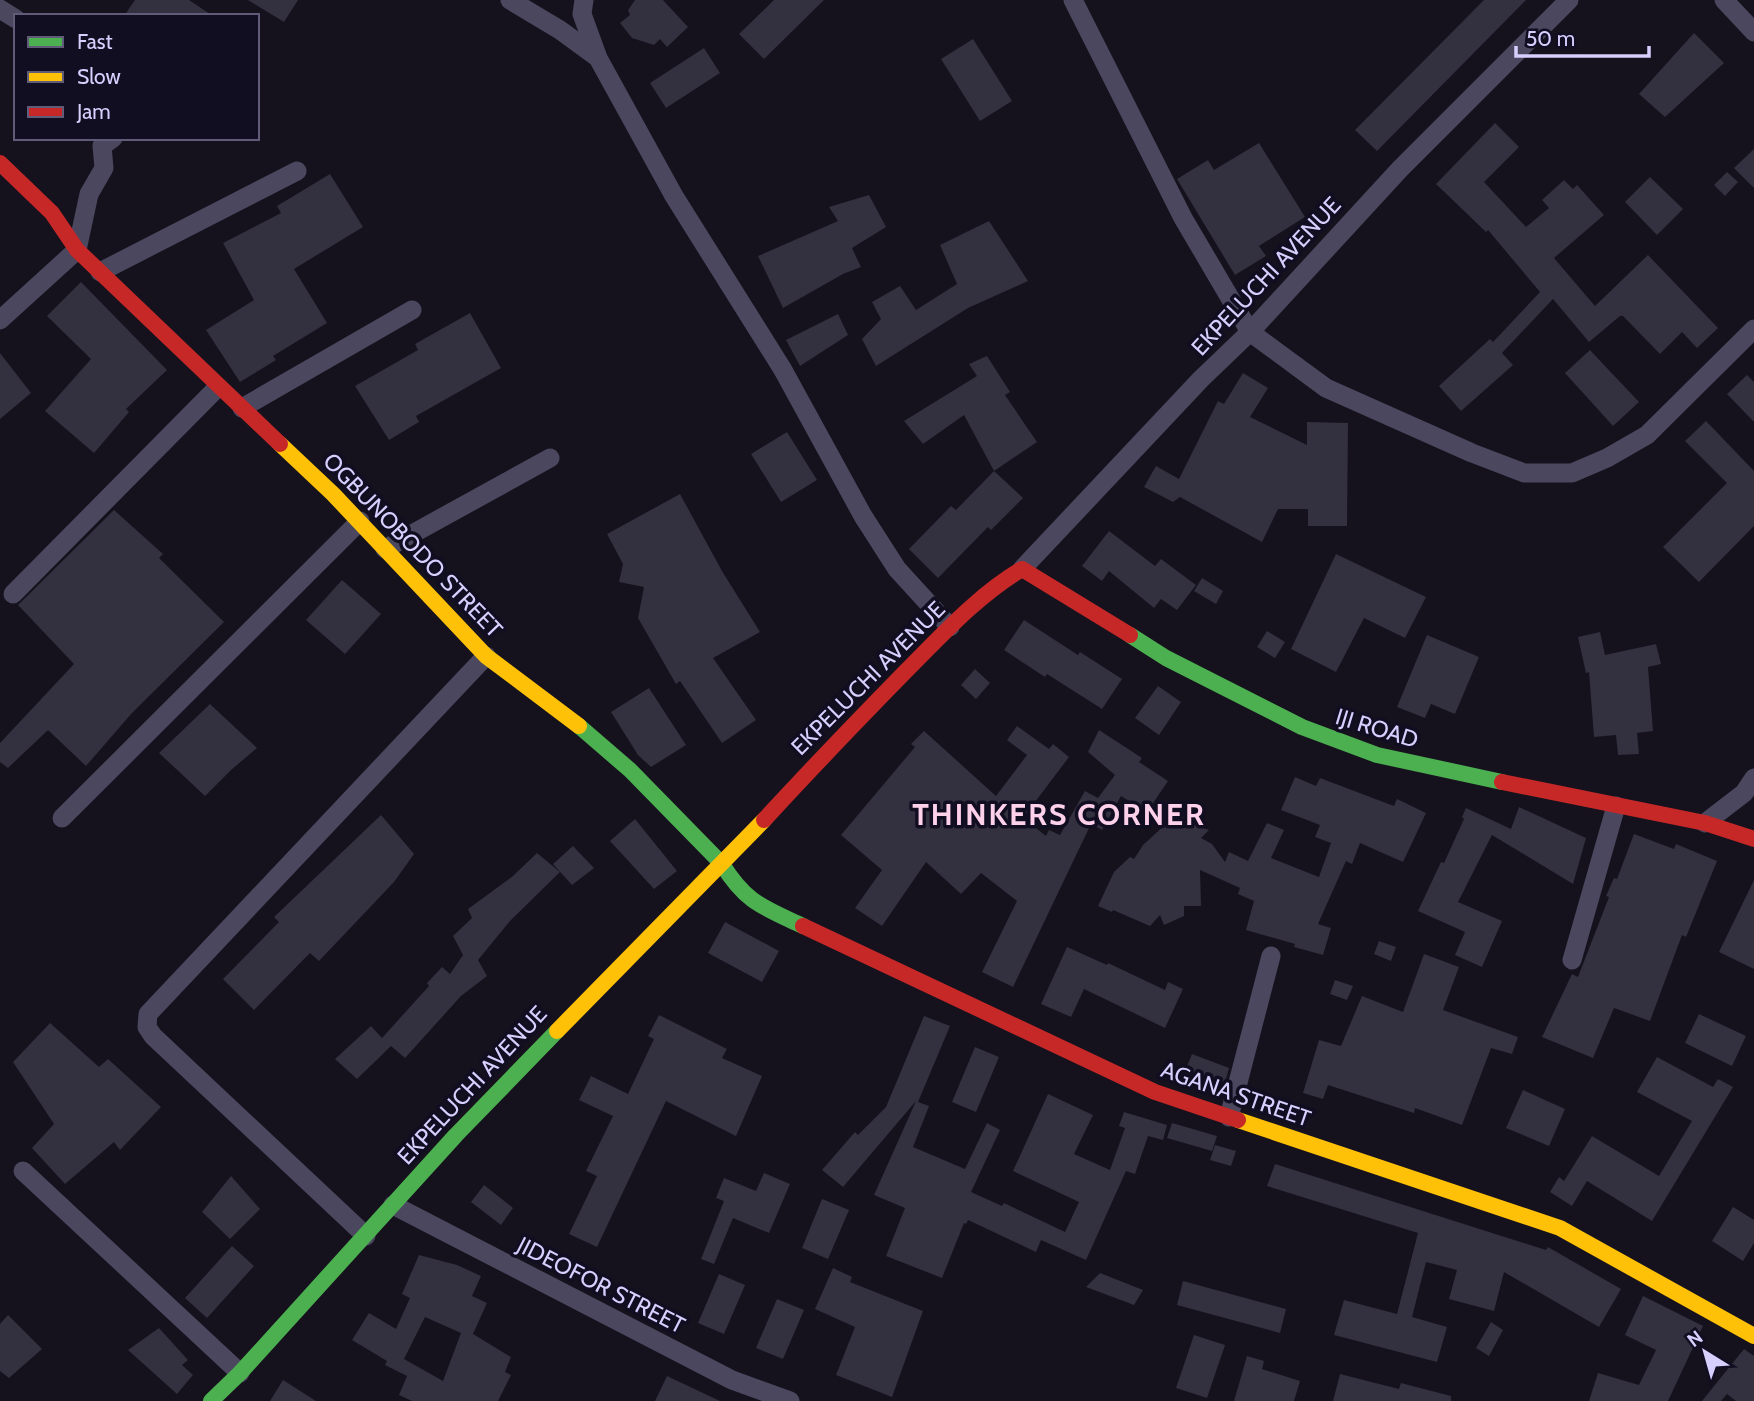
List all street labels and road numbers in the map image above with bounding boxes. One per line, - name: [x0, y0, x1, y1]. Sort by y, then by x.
- street label: EKPELUCHI AVENUE: [1185, 191, 1347, 361]
- street label: OGBUNOBODO STREET: [318, 447, 508, 643]
- street label: EKPELUCHI AVENUE: [785, 595, 951, 761]
- street label: IJI ROAD: [1332, 702, 1422, 754]
- street label: EKPELUCHI AVENUE: [391, 1000, 553, 1170]
- street label: AGANA STREET: [1158, 1055, 1314, 1133]
- street label: JIDEOFOR STREET: [512, 1230, 690, 1339]

